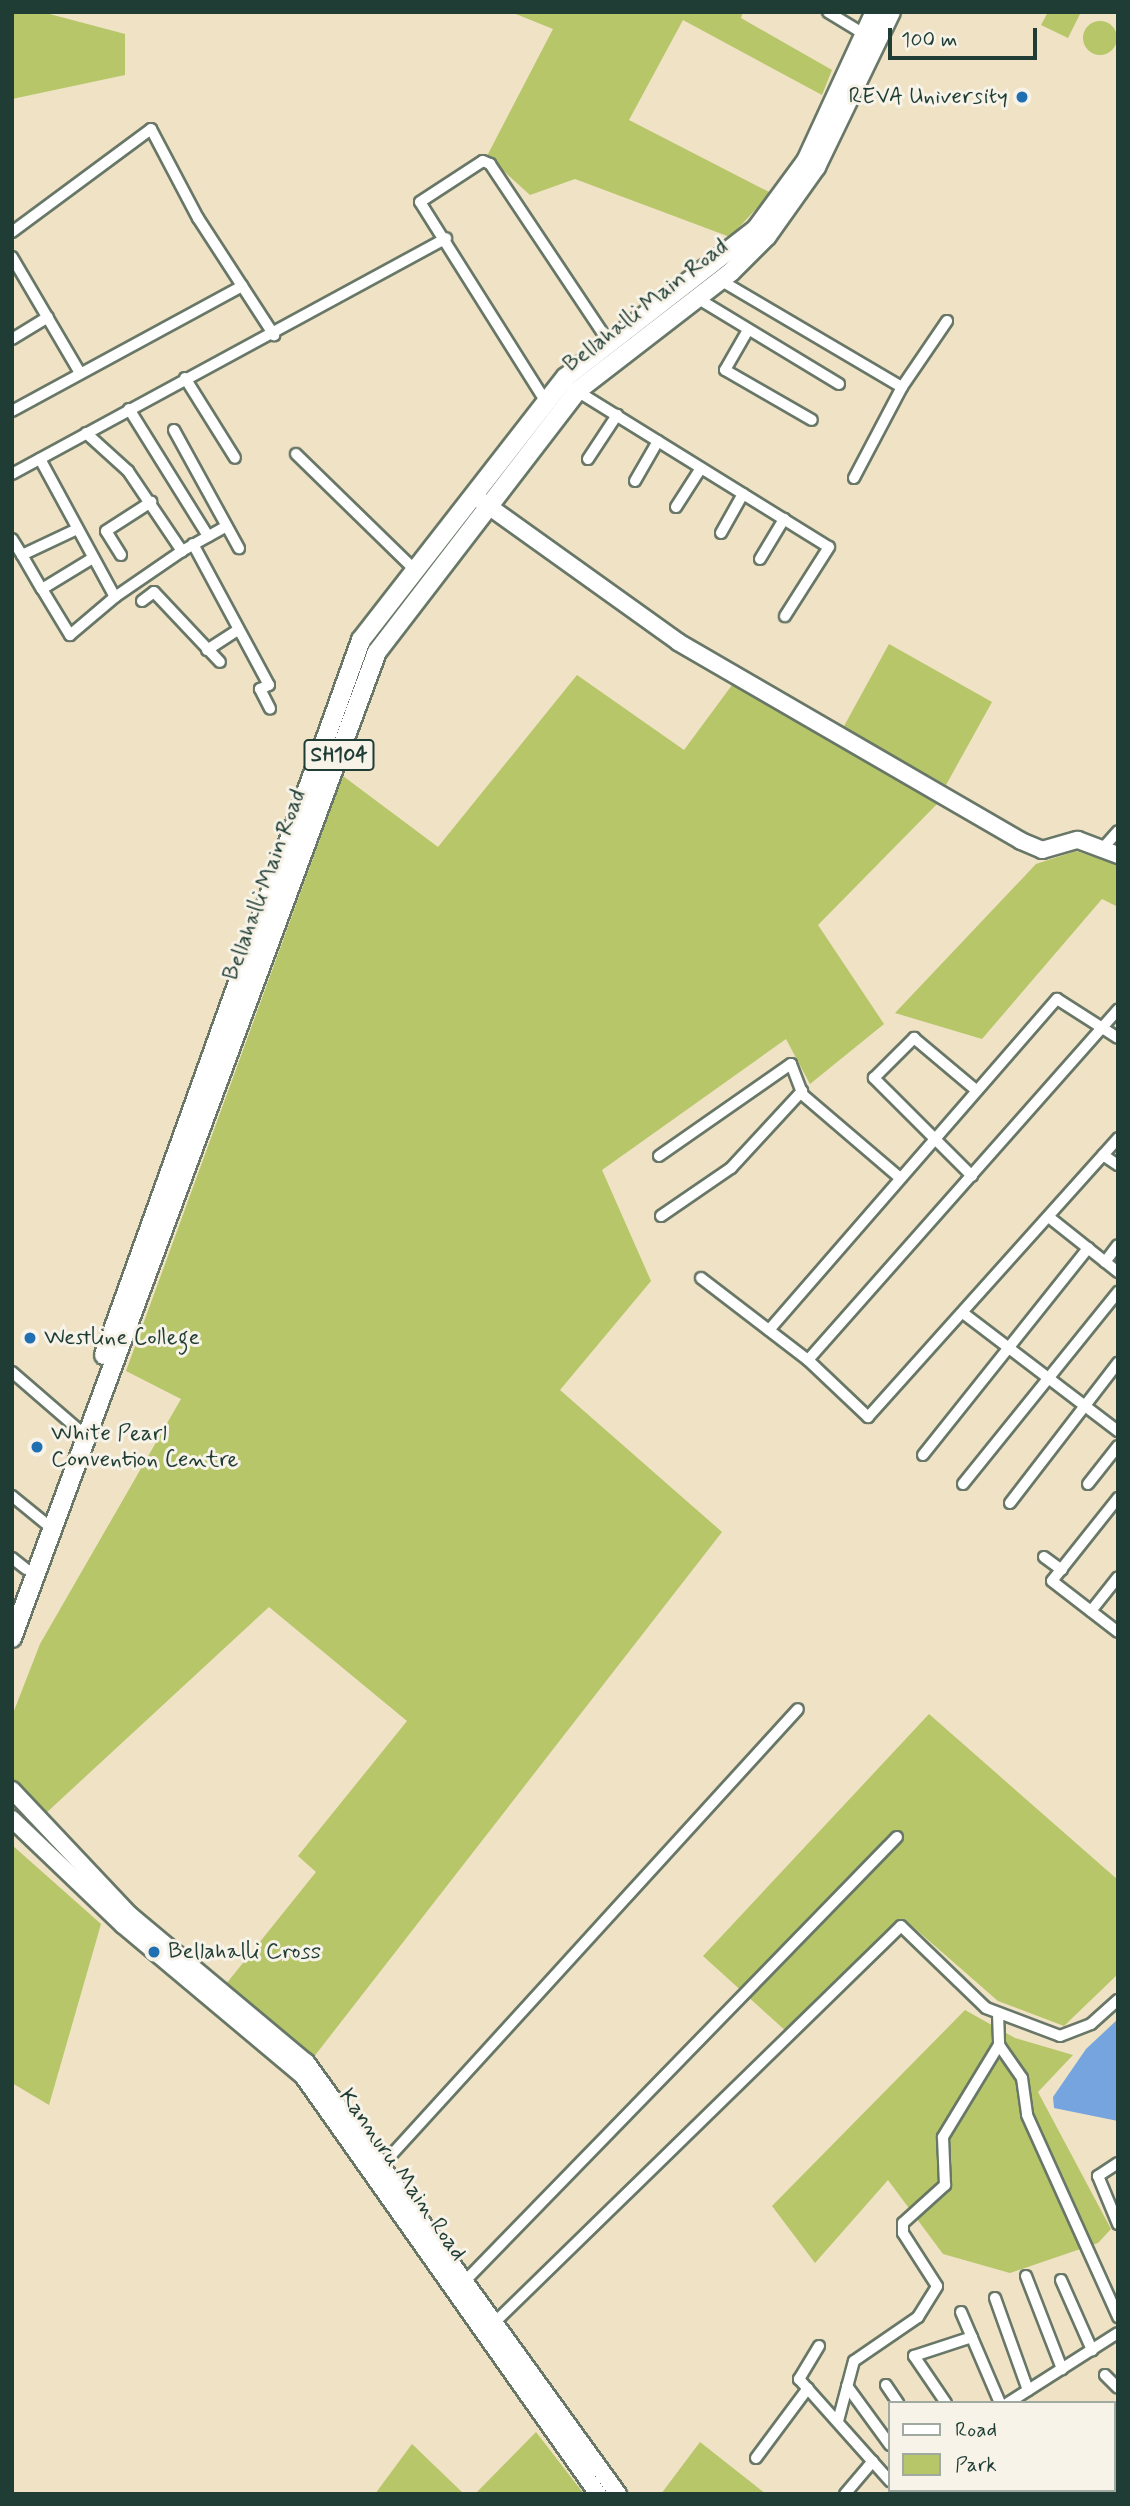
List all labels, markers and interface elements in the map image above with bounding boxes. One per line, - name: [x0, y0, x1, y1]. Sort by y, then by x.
- scale bar: [892, 14, 1041, 58]
- text: 100 m: [901, 26, 957, 54]
- place label: REVA University: [847, 83, 1008, 111]
- marker: REVA University: [1014, 89, 1030, 105]
- street label: Bellahalli Main Road: [559, 233, 733, 379]
- road number: SH104: [302, 738, 376, 772]
- street label: Bellahalli Main Road: [218, 786, 312, 984]
- place label: Westline College: [44, 1324, 202, 1352]
- marker: Westline College: [22, 1330, 38, 1346]
- place label: White Pearl Convention Centre: [51, 1420, 236, 1474]
- marker: White Pearl Convention Centre: [29, 1439, 45, 1455]
- place label: Bellahalli Cross: [168, 1938, 321, 1966]
- marker: Bellahalli Cross: [146, 1944, 162, 1960]
- street label: Kannuru Main Road: [334, 2086, 470, 2264]
- legend: [888, 2401, 1116, 2492]
- text: Road: [955, 2416, 997, 2444]
- text: Park: [955, 2451, 997, 2479]

